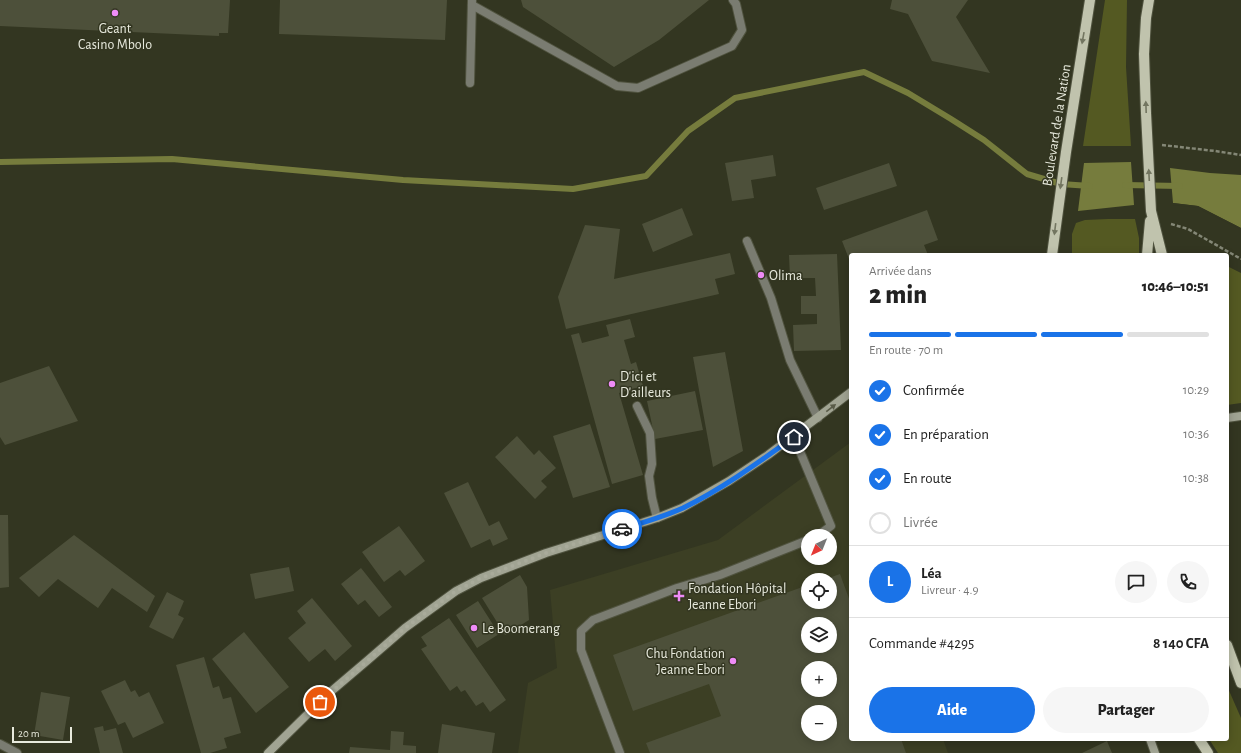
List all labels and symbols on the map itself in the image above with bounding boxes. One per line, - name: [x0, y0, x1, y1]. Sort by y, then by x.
- marker: Geant Casino Mbolo: [110, 8, 120, 18]
- place label: Geant Casino Mbolo: [78, 22, 152, 52]
- one-way arrow: [1080, 32, 1086, 45]
- street label: Boulevard de la Nation: [1040, 63, 1074, 187]
- one-way arrow: [1142, 101, 1149, 113]
- one-way arrow: [1146, 169, 1153, 181]
- one-way arrow: [1058, 177, 1064, 189]
- one-way arrow: [1052, 223, 1058, 235]
- place label: Olima: [769, 269, 803, 283]
- marker: Olima: [756, 270, 766, 280]
- place label: D'ici et D'ailleurs: [620, 370, 671, 400]
- marker: D'ici et D'ailleurs: [607, 379, 617, 389]
- one-way arrow: [825, 403, 836, 412]
- pin: [777, 420, 811, 454]
- courier: [602, 509, 642, 549]
- north arrow: [801, 529, 837, 565]
- place label: Fondation Hôpital Jeanne Ebori: [688, 582, 786, 612]
- marker: Fondation Hôpital Jeanne Ebori: [673, 590, 685, 602]
- place label: Le Boomerang: [482, 622, 560, 636]
- marker: Le Boomerang: [469, 623, 479, 633]
- place label: Chu Fondation Jeanne Ebori: [646, 647, 725, 677]
- marker: Chu Fondation Jeanne Ebori: [728, 656, 738, 666]
- pin: [303, 685, 337, 719]
- scale bar: [12, 725, 72, 744]

